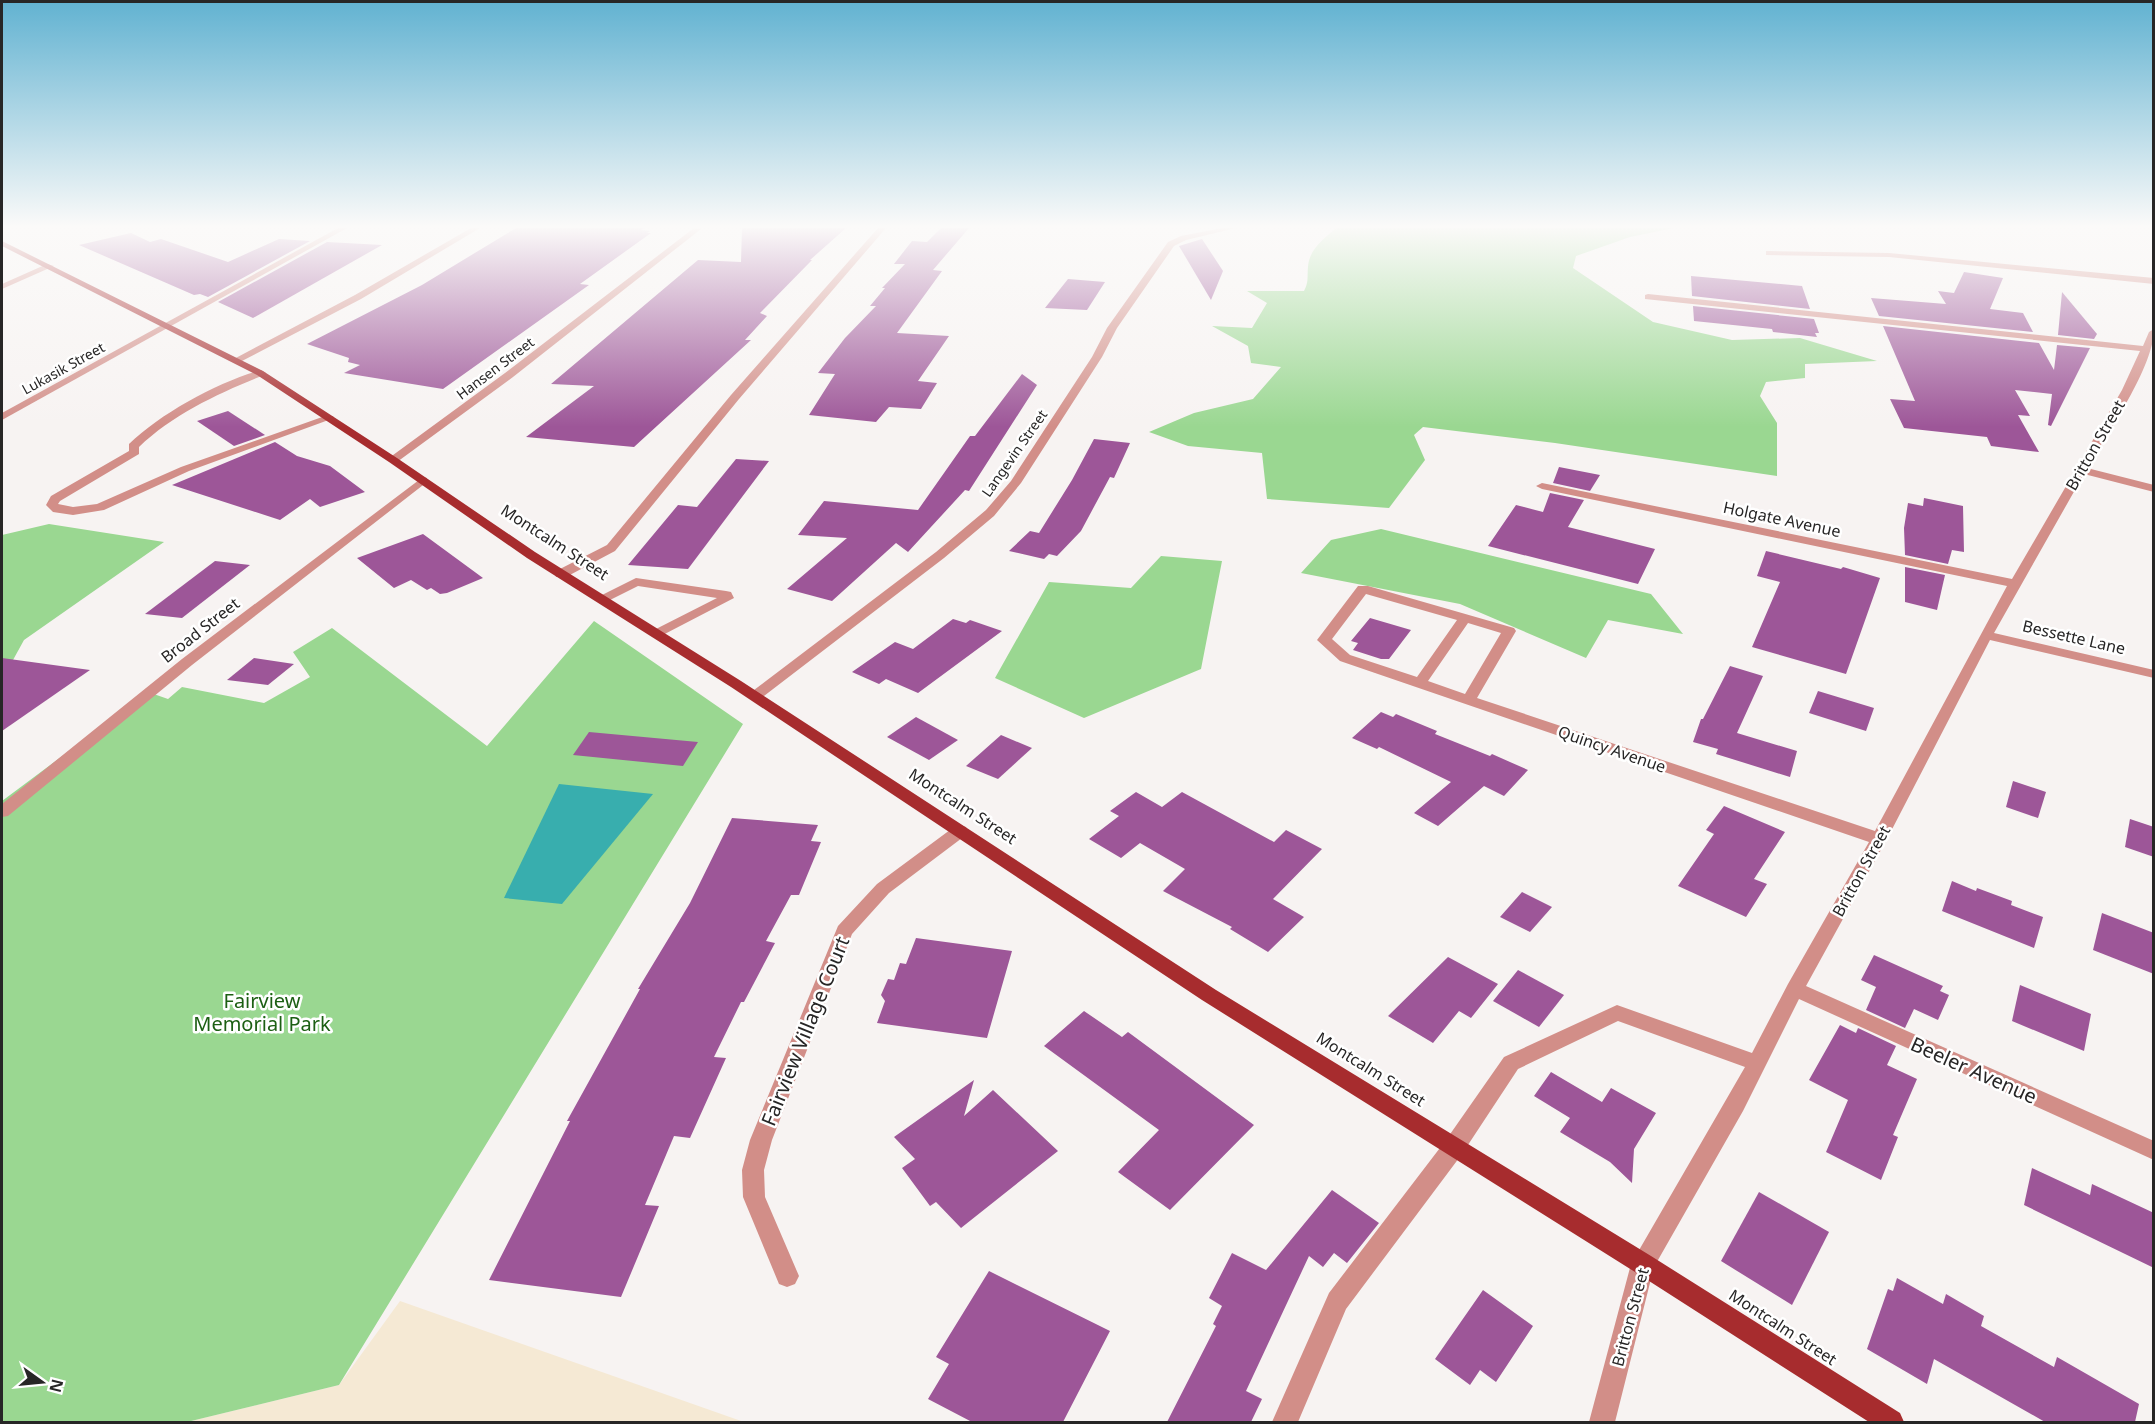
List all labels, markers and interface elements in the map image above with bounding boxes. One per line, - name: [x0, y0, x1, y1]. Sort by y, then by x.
- street label: Hansen Street: [452, 332, 538, 404]
- street label: Lukasik Street: [18, 337, 108, 399]
- street label: Britton Street: [2060, 396, 2130, 494]
- street label: Langevin Street: [977, 406, 1051, 500]
- street label: Holgate Avenue: [1721, 496, 1843, 542]
- street label: Montcalm Street: [497, 499, 613, 585]
- street label: Broad Street: [156, 592, 244, 668]
- street label: Bessette Lane: [2020, 614, 2128, 660]
- street label: Quincy Avenue: [1555, 720, 1669, 778]
- street label: Montcalm Street: [905, 763, 1021, 849]
- street label: Britton Street: [1827, 821, 1895, 921]
- street label: Fairview Village Court: [755, 932, 855, 1130]
- park label: Fairview Memorial Park: [193, 987, 331, 1037]
- street label: Montcalm Street: [1312, 1027, 1430, 1111]
- street label: Beeler Avenue: [1907, 1030, 2041, 1110]
- street label: Britton Street: [1606, 1265, 1654, 1369]
- street label: Montcalm Street: [1725, 1284, 1841, 1370]
- north arrow: [12, 1352, 72, 1412]
- text: N: [44, 1377, 69, 1395]

